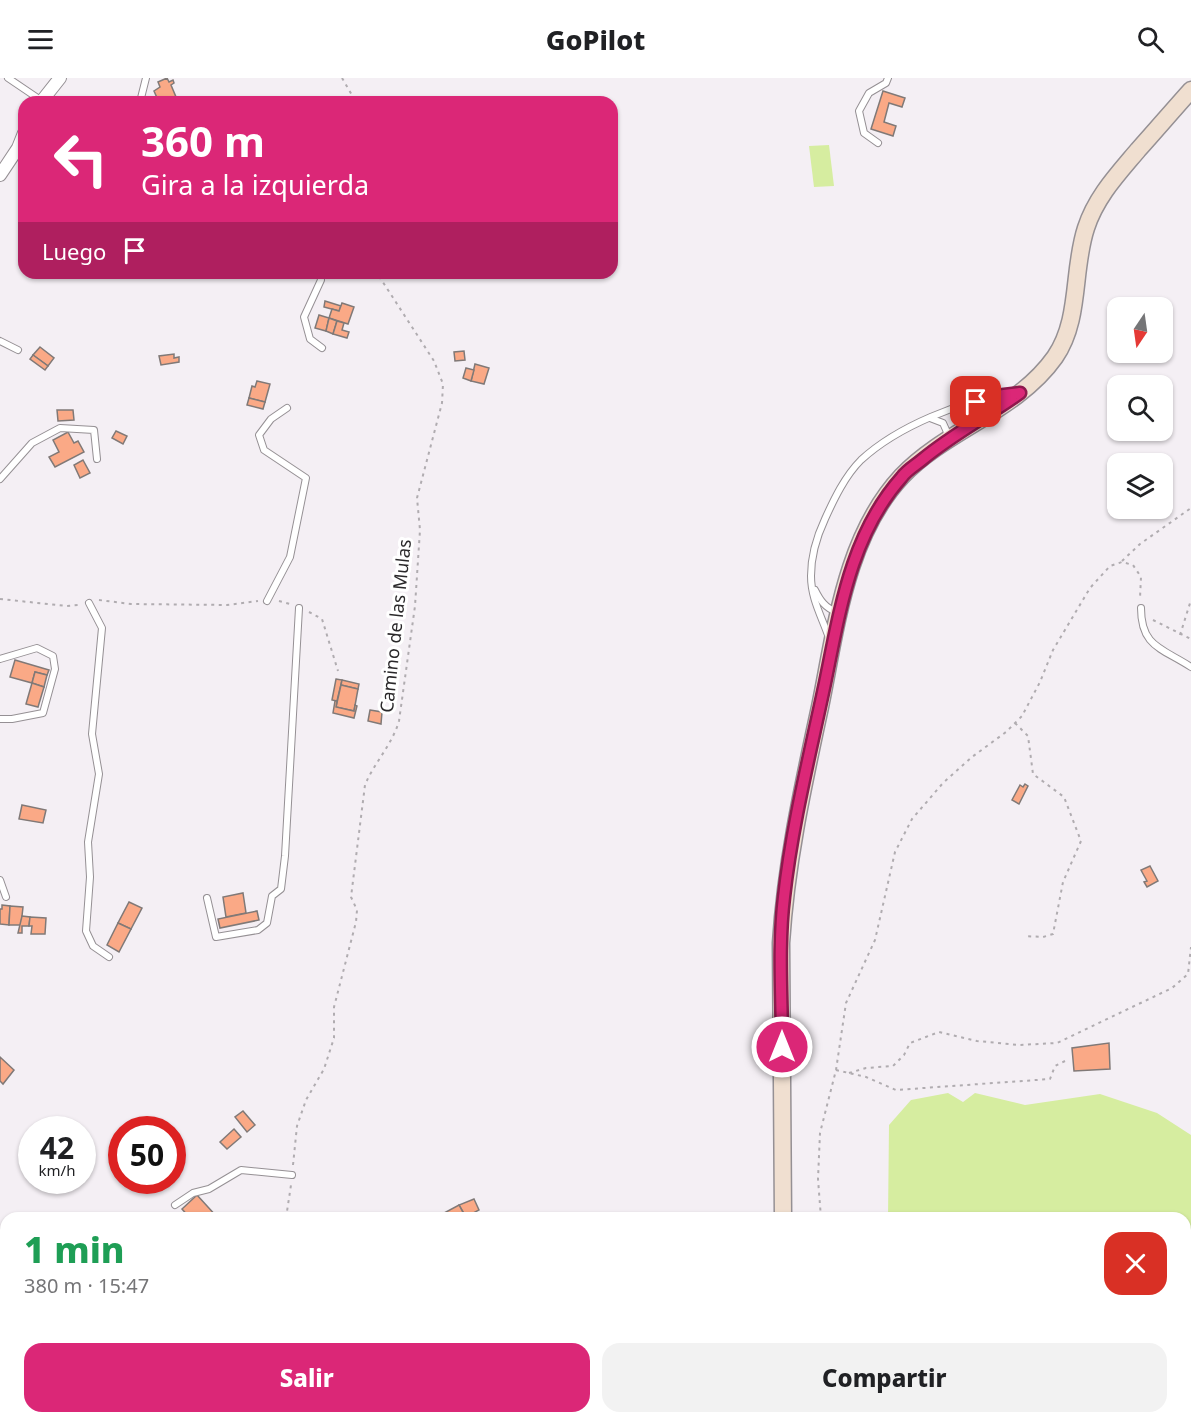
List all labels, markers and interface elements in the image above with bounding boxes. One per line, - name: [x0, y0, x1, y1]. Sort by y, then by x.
- text: GoPilot: [546, 21, 645, 58]
- icon: menu: [24, 23, 57, 56]
- icon: search: [1134, 23, 1167, 56]
- text: 360 m: [141, 112, 265, 169]
- icon: left: [42, 120, 120, 198]
- text: Gira a la izquierda: [141, 166, 369, 203]
- icon: arrive: [118, 234, 151, 267]
- text: Luego: [42, 236, 106, 266]
- north arrow: [1107, 297, 1173, 363]
- map controls: [1107, 297, 1173, 519]
- button: search: [1107, 375, 1173, 441]
- pin: [950, 376, 1001, 427]
- icon: arrive: [959, 385, 992, 418]
- button: layers: [1107, 453, 1173, 519]
- street label: Camino de las Mulas: [374, 538, 416, 714]
- position arrow: [750, 1015, 814, 1079]
- speed limit sign: 50: [108, 1116, 186, 1194]
- text: 42: [40, 1127, 74, 1168]
- text: km/h: [39, 1160, 75, 1180]
- text: 1 min: [24, 1225, 125, 1274]
- button: close: [1104, 1232, 1167, 1295]
- text: 380 m · 15:47: [24, 1272, 149, 1299]
- button: Salir: [24, 1343, 590, 1412]
- button: Compartir: [602, 1343, 1167, 1412]

